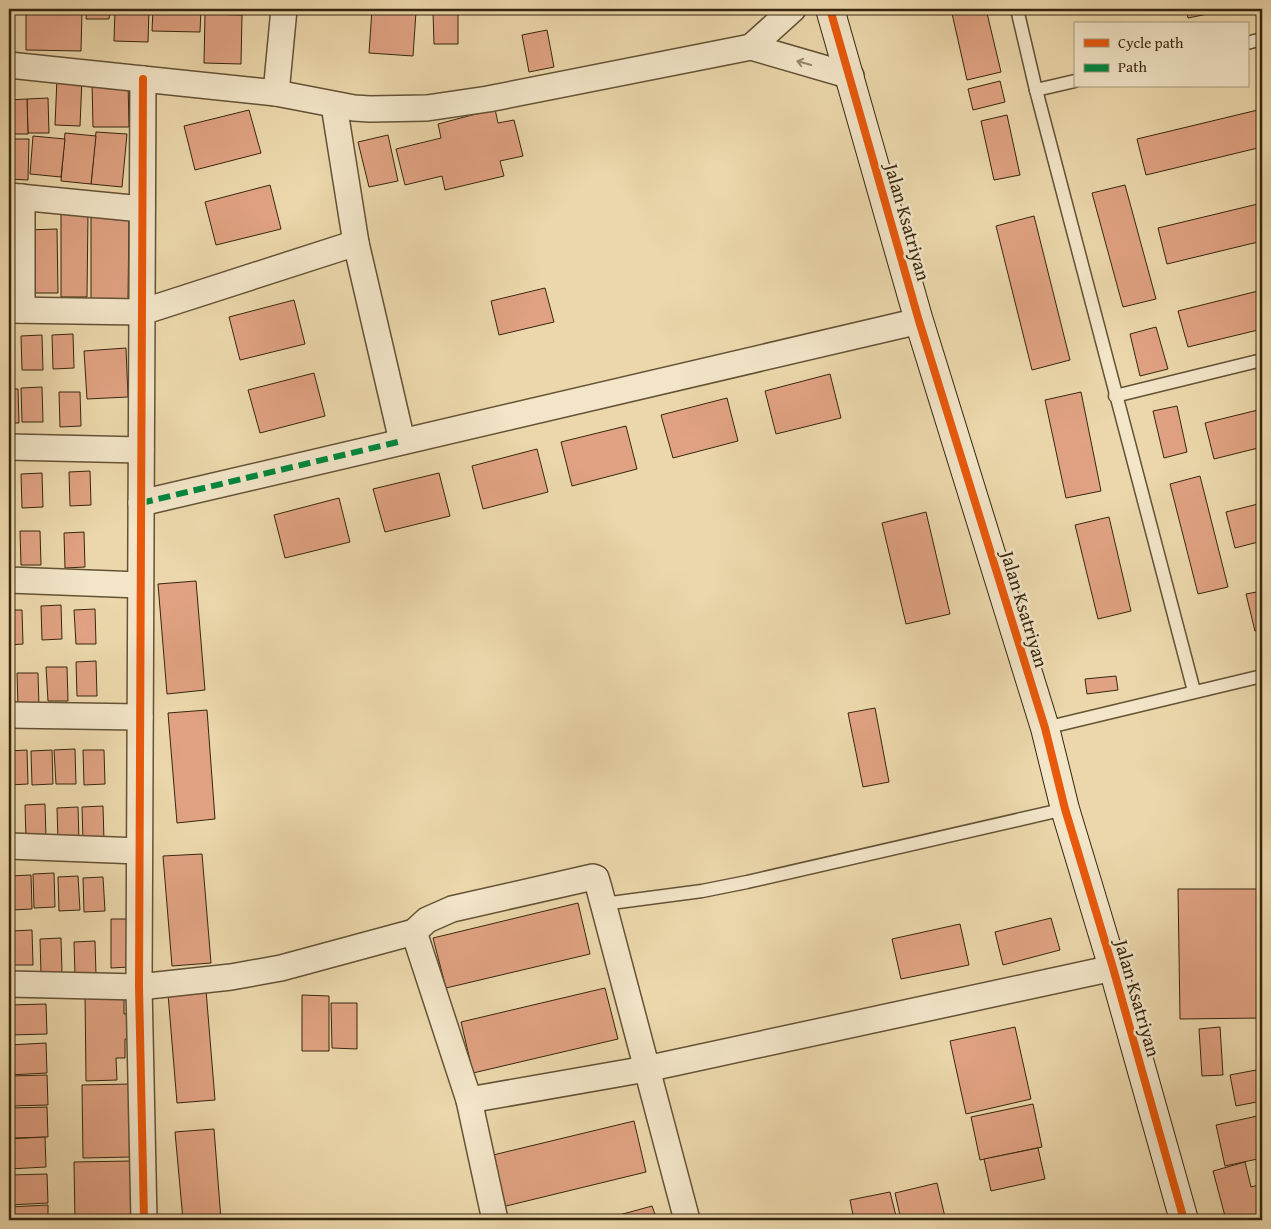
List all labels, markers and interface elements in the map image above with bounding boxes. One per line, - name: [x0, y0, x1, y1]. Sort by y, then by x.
- legend: [1074, 22, 1248, 88]
- text: Cycle path: [1118, 32, 1184, 53]
- text: Path: [1118, 56, 1147, 77]
- one-way arrow: [796, 57, 812, 67]
- street label: Jalan Ksatriyan: [877, 158, 938, 284]
- street label: Jalan Ksatriyan: [993, 545, 1056, 671]
- street label: Jalan Ksatriyan: [1107, 934, 1168, 1060]

